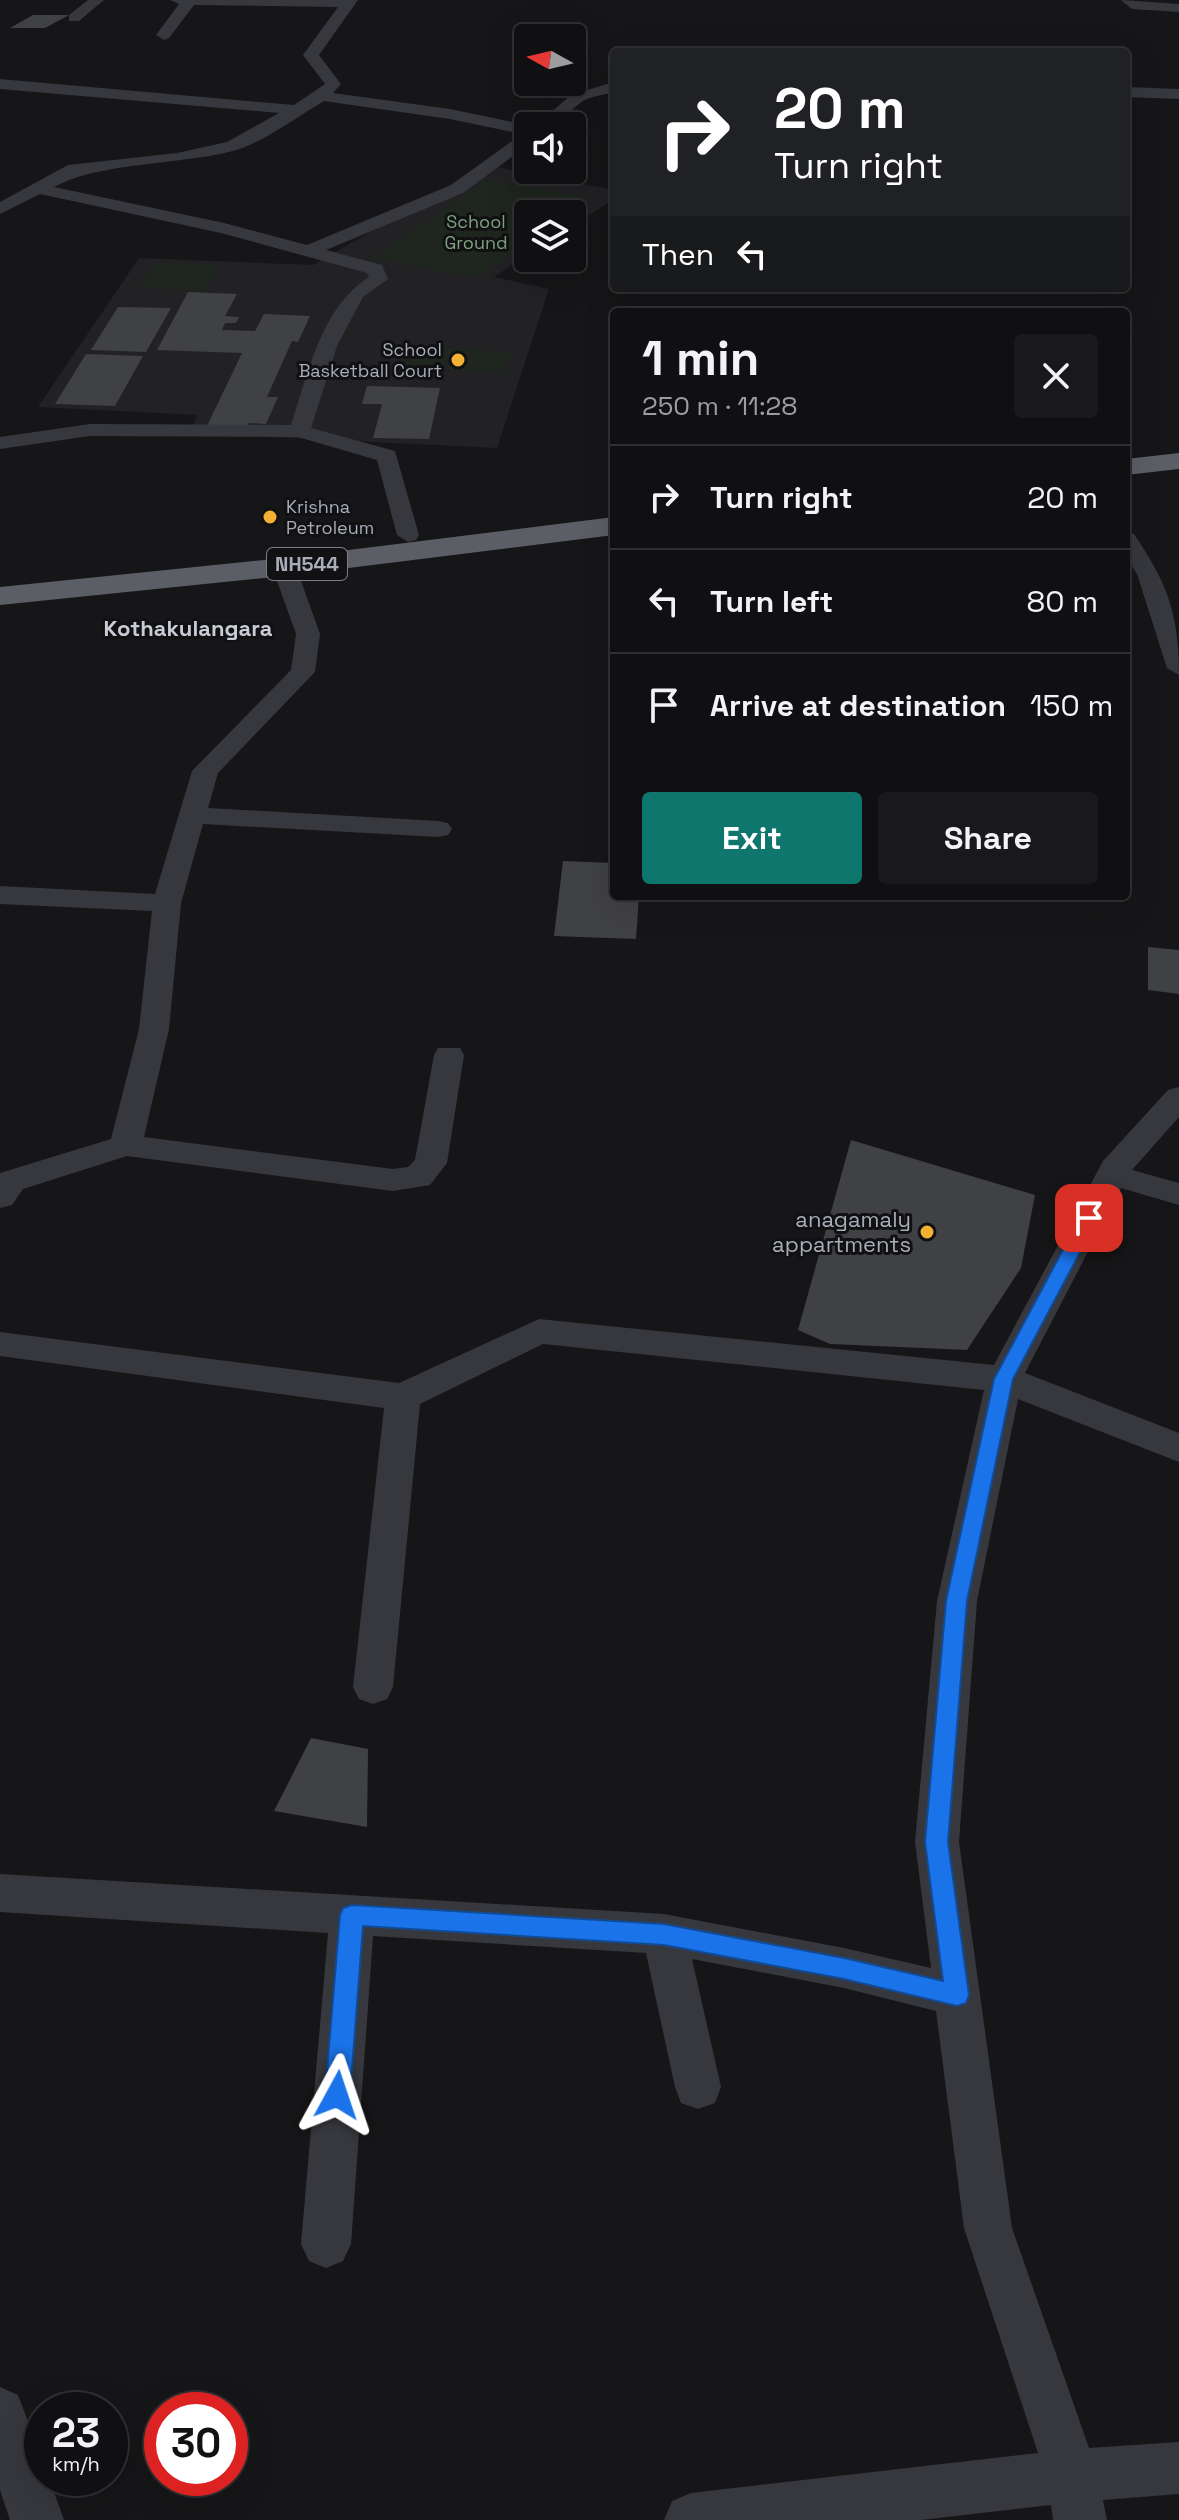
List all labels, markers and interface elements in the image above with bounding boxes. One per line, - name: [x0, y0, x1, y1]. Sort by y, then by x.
- north arrow: [514, 24, 586, 96]
- map controls: [514, 24, 586, 272]
- text: 20 m: [774, 73, 906, 144]
- icon: right: [642, 80, 746, 184]
- button: sound: [514, 112, 586, 184]
- text: Turn right: [774, 143, 943, 189]
- button: layers: [514, 200, 586, 272]
- park label: School Ground: [444, 210, 508, 254]
- icon: left: [730, 232, 774, 276]
- text: Then: [642, 235, 714, 274]
- text: 1 min: [642, 328, 759, 389]
- button: close: [1014, 334, 1098, 418]
- place label: School Basketball Court: [298, 338, 442, 382]
- marker: School Basketball Court: [449, 351, 467, 369]
- text: 250 m · 11:28: [642, 389, 797, 423]
- icon: right: [642, 475, 686, 519]
- text: Turn right: [710, 478, 853, 517]
- text: 20 m: [1027, 478, 1098, 517]
- place label: Krishna Petroleum: [286, 495, 374, 539]
- marker: Krishna Petroleum: [261, 508, 279, 526]
- road number: NH544: [267, 548, 347, 580]
- icon: left: [642, 579, 686, 623]
- text: Turn left: [710, 582, 833, 621]
- text: 80 m: [1027, 582, 1098, 621]
- district label: Kothakulangara: [104, 614, 273, 642]
- icon: arrive: [642, 683, 686, 727]
- text: Arrive at destination: [710, 686, 1006, 725]
- text: 150 m: [1030, 686, 1113, 725]
- button: Exit: [642, 792, 862, 884]
- button: Share: [878, 792, 1098, 884]
- pin: [1055, 1184, 1123, 1252]
- icon: arrive: [1067, 1196, 1111, 1240]
- place label: anagamaly appartments: [772, 1205, 911, 1258]
- marker: anagamaly appartments: [918, 1223, 936, 1241]
- position arrow: [295, 2053, 379, 2137]
- speed limit sign: 30: [144, 2392, 248, 2496]
- text: 23: [52, 2408, 100, 2459]
- text: km/h: [52, 2451, 100, 2477]

